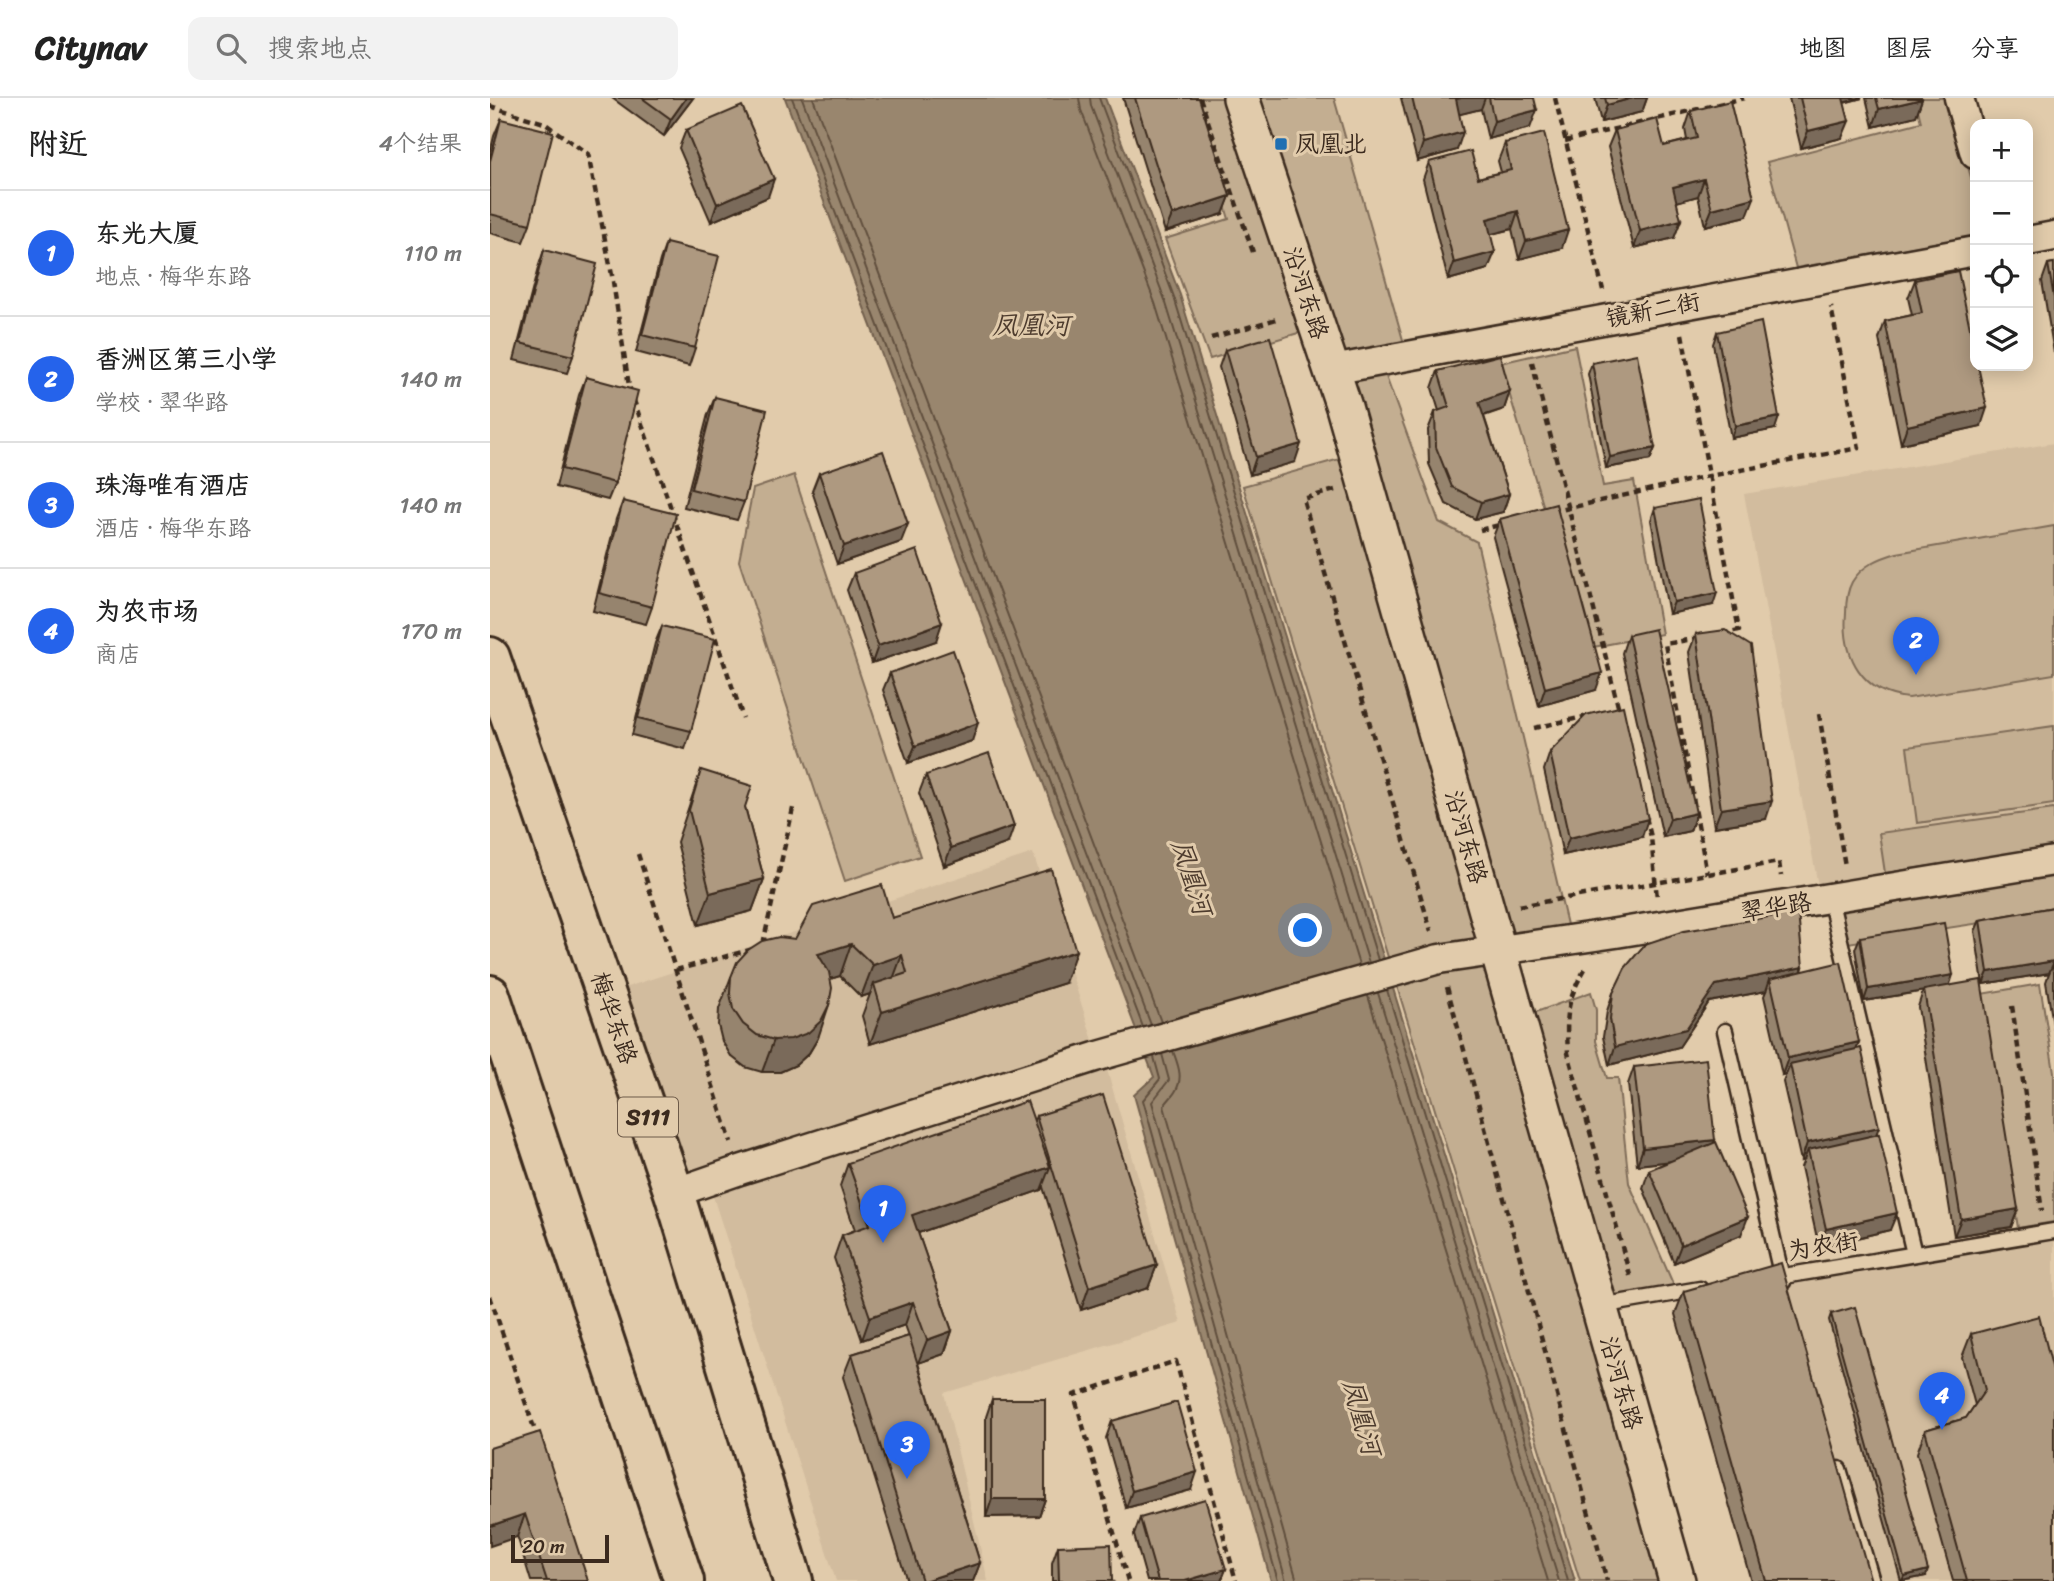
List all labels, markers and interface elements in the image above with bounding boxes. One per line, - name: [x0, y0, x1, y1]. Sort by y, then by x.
- search box: [188, 17, 678, 80]
- text: Citynav: [35, 19, 146, 77]
- text: 搜索地点: [268, 25, 372, 71]
- text: 地图: [1799, 27, 1847, 69]
- text: 图层: [1885, 27, 1933, 69]
- text: 分享: [1971, 27, 2019, 69]
- icon: search: [212, 29, 250, 67]
- text: 附近: [28, 117, 88, 171]
- map controls: [1970, 119, 2033, 371]
- button: +: [1970, 119, 2033, 182]
- text: 4个结果: [379, 123, 462, 164]
- place label: 凤凰北: [1295, 123, 1367, 165]
- marker: 凤凰北: [1273, 136, 1289, 152]
- button: −: [1970, 182, 2033, 245]
- text: 东光大厦: [95, 210, 199, 256]
- text: 1: [46, 233, 56, 274]
- text: 110 m: [404, 233, 462, 274]
- street label: 沿河东路: [1271, 241, 1341, 345]
- button: locate: [1970, 245, 2033, 308]
- text: 地点 · 梅华东路: [95, 256, 251, 297]
- street label: 镜新二街: [1602, 280, 1704, 340]
- water label: 凤凰河: [992, 302, 1074, 348]
- button: layers: [1970, 308, 2033, 371]
- text: 香洲区第三小学: [95, 336, 277, 382]
- text: 2: [44, 359, 58, 400]
- text: 140 m: [400, 359, 462, 400]
- text: 学校 · 翠华路: [95, 382, 228, 423]
- text: 珠海唯有酒店: [95, 462, 251, 508]
- text: 3: [45, 485, 57, 526]
- text: 140 m: [400, 485, 462, 526]
- text: 酒店 · 梅华东路: [95, 508, 251, 549]
- text: 为农市场: [95, 588, 199, 634]
- text: 4: [44, 611, 58, 652]
- text: 170 m: [401, 611, 462, 652]
- pin: 2: [1893, 617, 1939, 675]
- text: 商店: [95, 634, 141, 675]
- street label: 沿河东路: [1433, 785, 1499, 889]
- water label: 凤凰河: [1158, 833, 1227, 925]
- street label: 翠华路: [1737, 881, 1815, 933]
- your location: [1288, 913, 1322, 947]
- street label: 梅华东路: [579, 966, 649, 1070]
- road number: S111: [618, 1098, 678, 1136]
- pin: 1: [860, 1185, 906, 1243]
- street label: 为农街: [1784, 1220, 1862, 1272]
- street label: 沿河东路: [1588, 1331, 1654, 1435]
- pin: 4: [1919, 1372, 1965, 1430]
- water label: 凤凰河: [1329, 1373, 1396, 1465]
- pin: 3: [884, 1421, 930, 1479]
- text: 20 m: [522, 1530, 565, 1563]
- scale bar: [511, 1532, 609, 1564]

